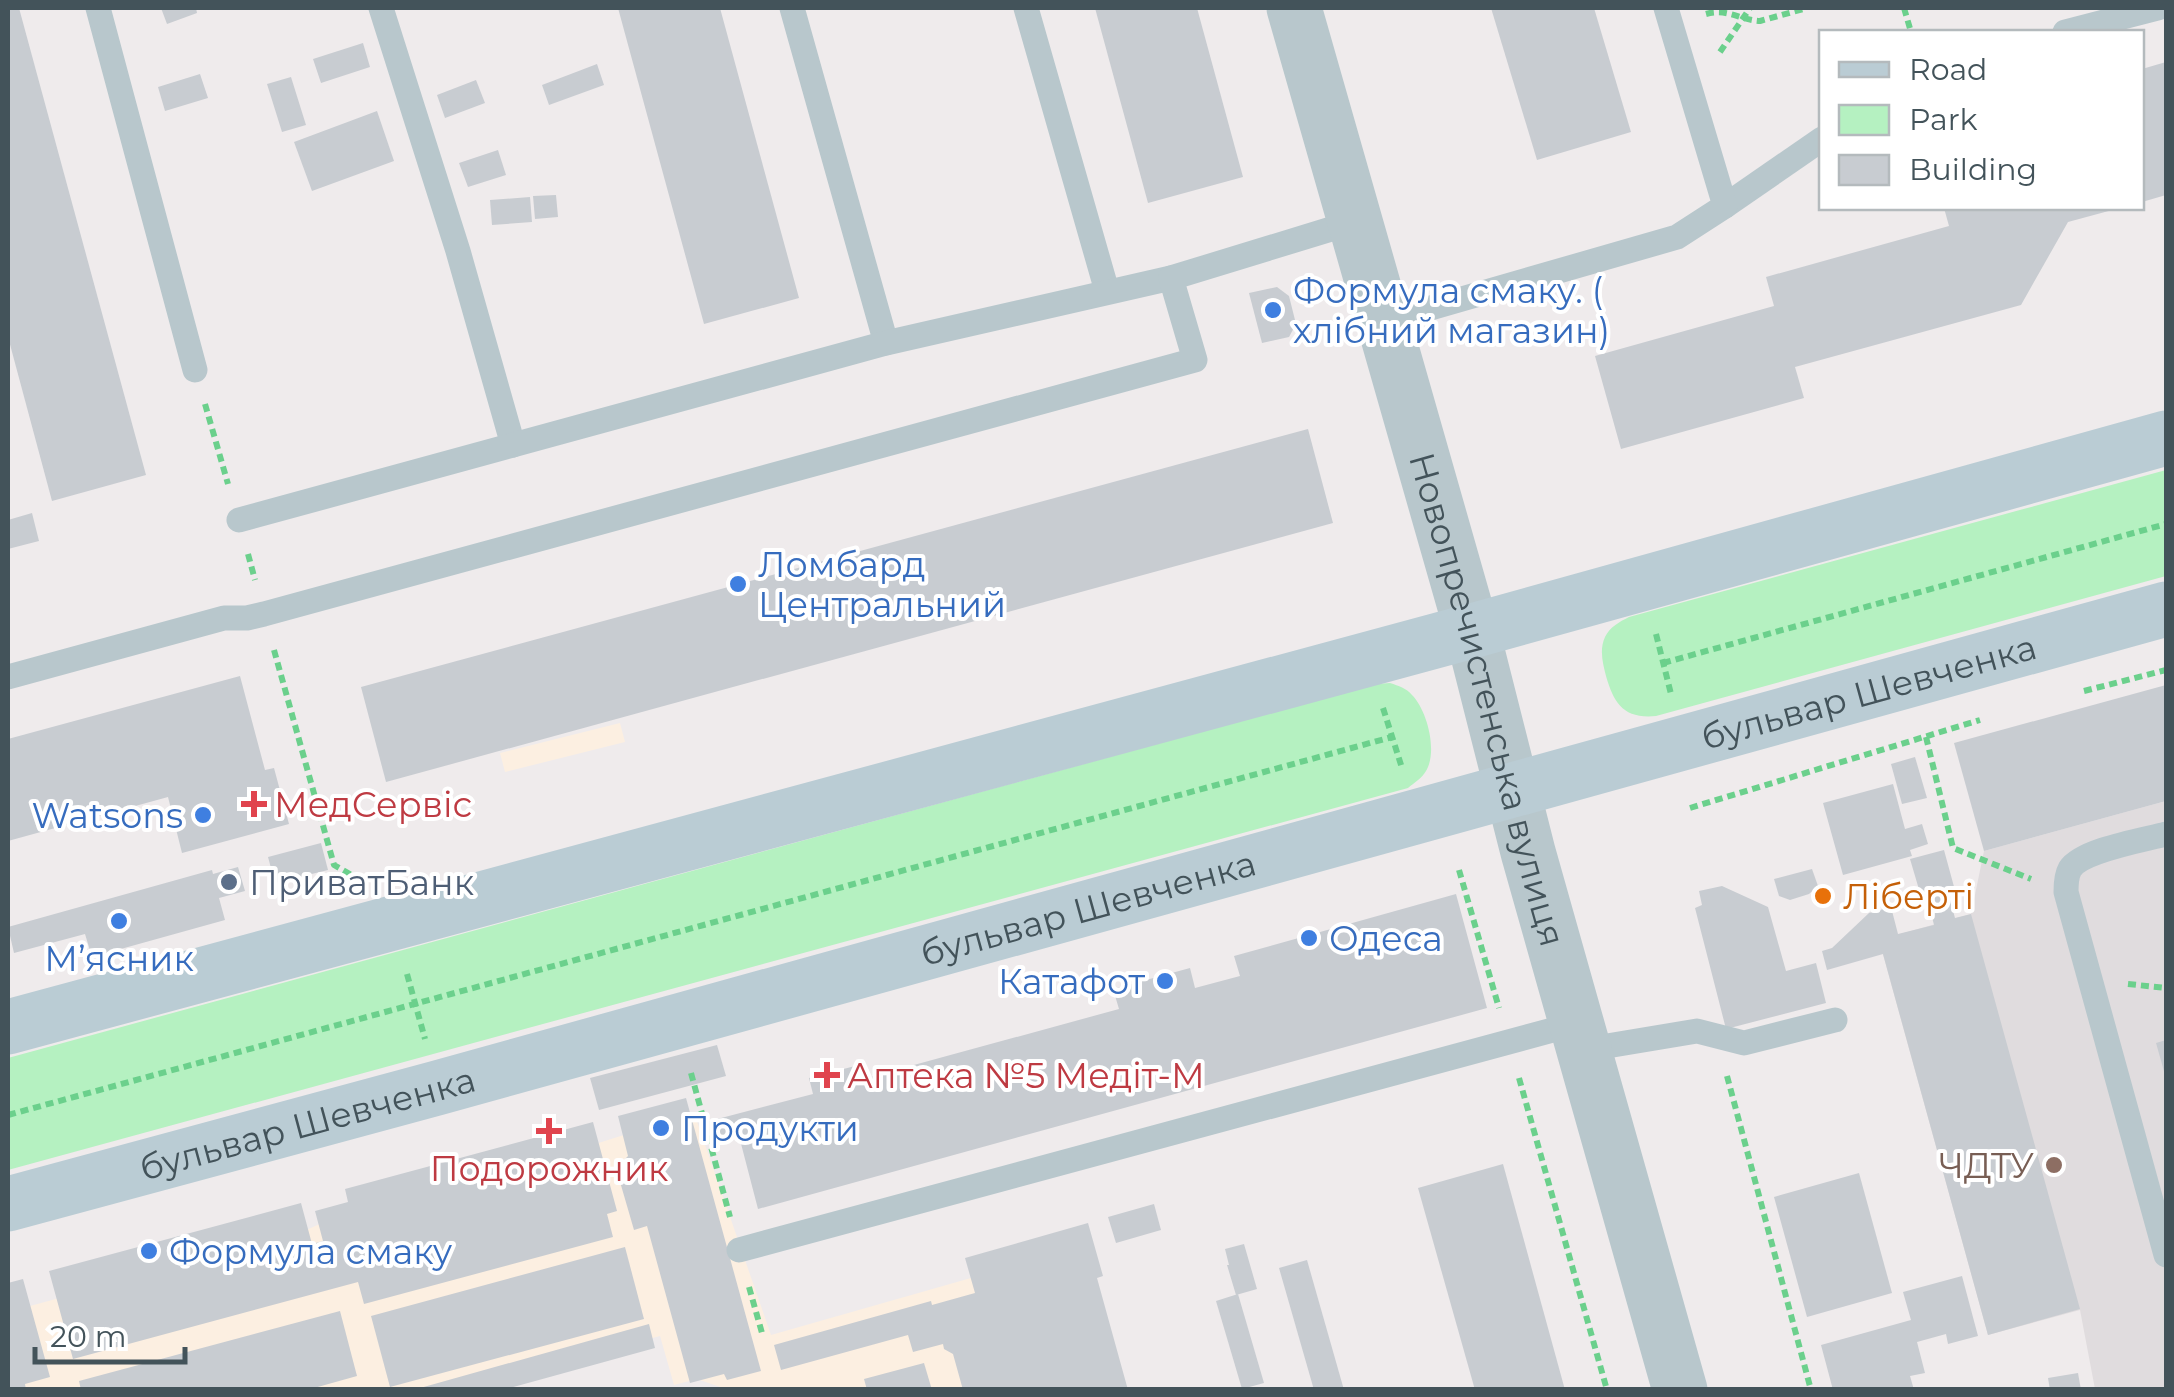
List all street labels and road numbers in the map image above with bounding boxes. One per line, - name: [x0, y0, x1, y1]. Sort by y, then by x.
- street label: Новопречистенська вулиця: [1401, 447, 1575, 951]
- street label: бульвар Шевченка: [1696, 624, 2041, 758]
- street label: бульвар Шевченка: [916, 841, 1260, 975]
- street label: бульвар Шевченка: [135, 1057, 480, 1189]

